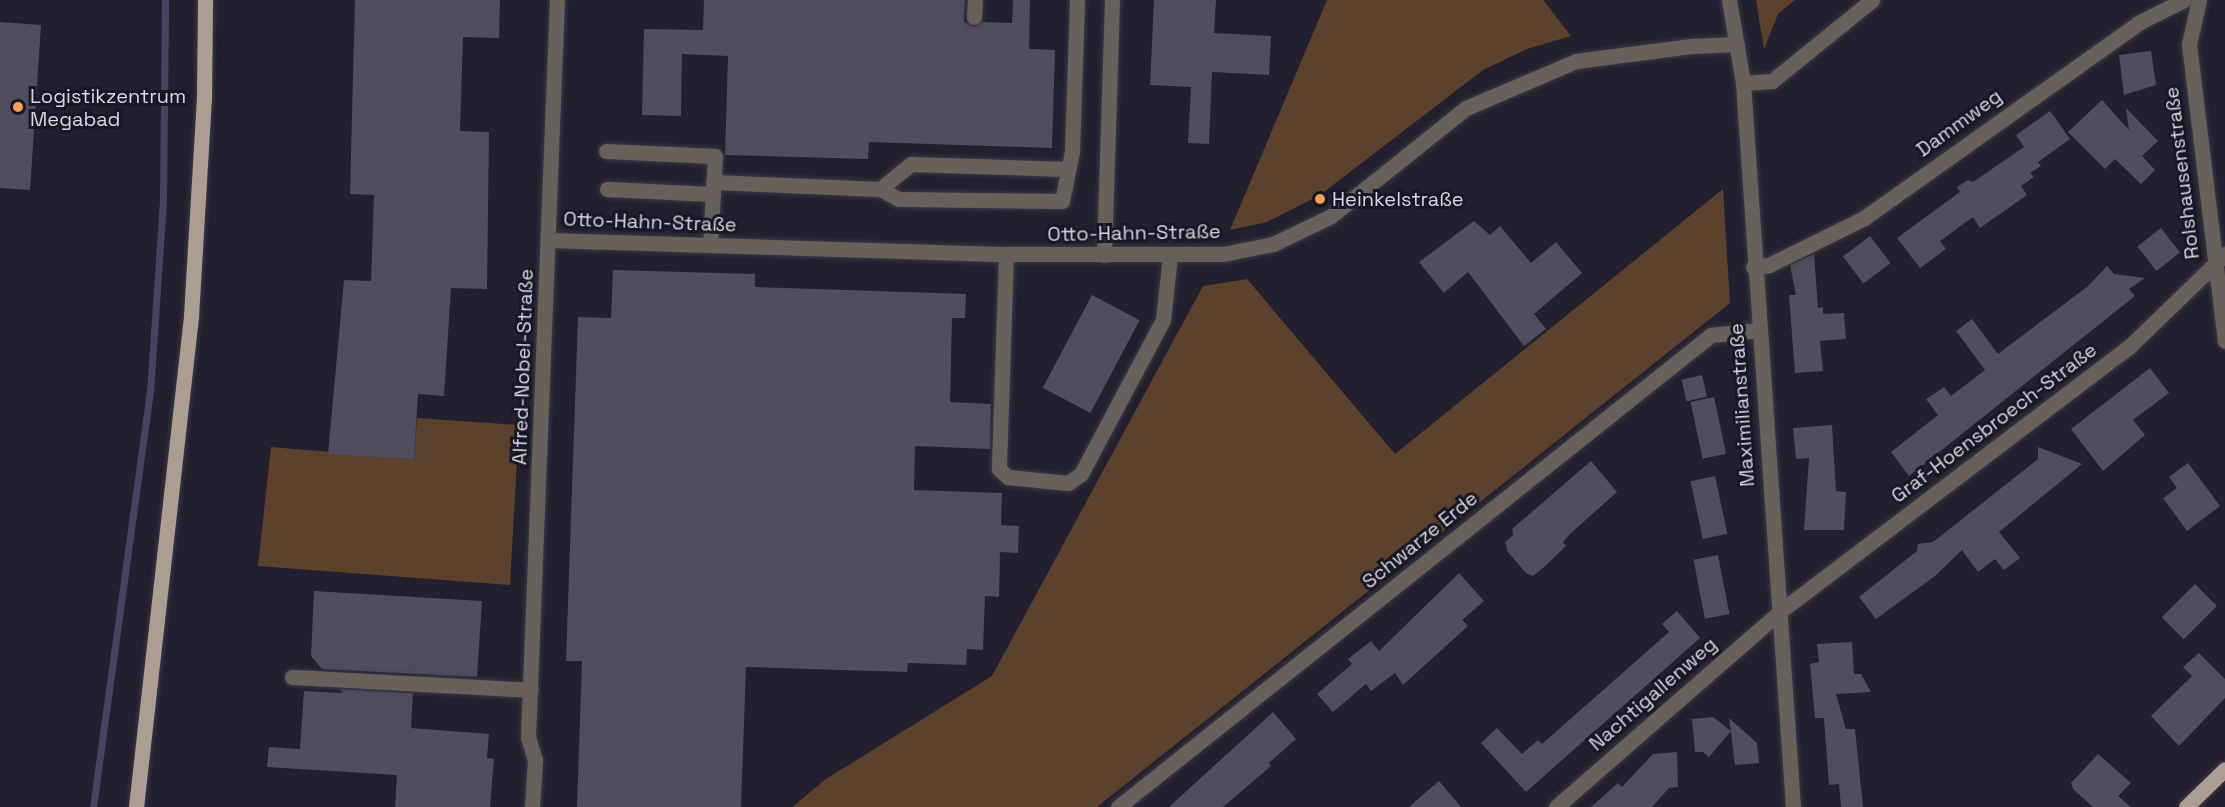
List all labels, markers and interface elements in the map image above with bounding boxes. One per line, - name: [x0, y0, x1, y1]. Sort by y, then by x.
- place label: Logistikzentrum Megabad: [30, 84, 186, 131]
- street label: Dammweg: [1912, 84, 2006, 162]
- street label: Rolshausenstraße: [2160, 85, 2204, 261]
- marker: Logistikzentrum Megabad: [11, 100, 25, 114]
- place label: Heinkelstraße: [1332, 187, 1464, 211]
- marker: Heinkelstraße: [1313, 192, 1327, 206]
- street label: Otto-Hahn-Straße: [563, 207, 737, 237]
- street label: Otto-Hahn-Straße: [1047, 219, 1221, 247]
- street label: Alfred-Nobel-Straße: [508, 269, 538, 465]
- street label: Maximilianstraße: [1724, 322, 1760, 488]
- street label: Graf-Hoensbroech-Straße: [1887, 338, 2101, 508]
- street label: Schwarze Erde: [1357, 486, 1483, 594]
- street label: Nachtigallenweg: [1584, 632, 1722, 756]

